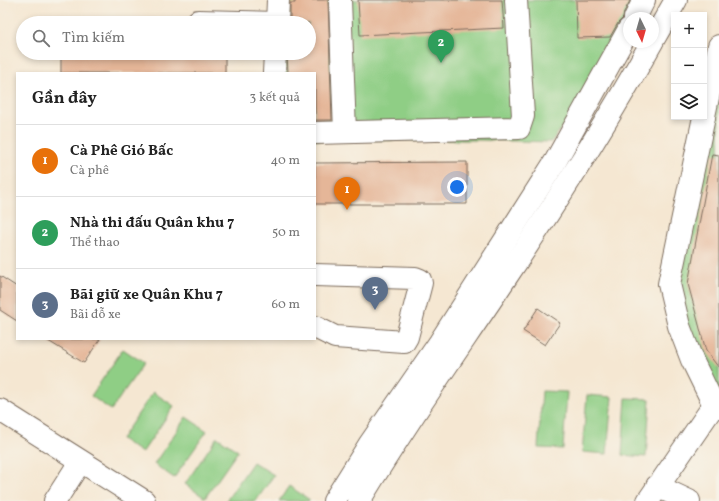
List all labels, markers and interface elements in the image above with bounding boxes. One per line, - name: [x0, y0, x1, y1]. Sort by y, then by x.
- north arrow: [623, 12, 659, 48]
- map controls: [671, 12, 707, 120]
- button: +: [671, 12, 707, 48]
- search box: [16, 16, 316, 60]
- icon: search: [30, 27, 52, 49]
- text: Tìm kiếm: [62, 28, 125, 49]
- pin: 2: [428, 30, 454, 63]
- button: −: [671, 48, 707, 84]
- button: layers: [671, 84, 707, 120]
- text: Gần đây: [32, 87, 97, 110]
- text: 3 kết quả: [250, 89, 300, 107]
- text: Cà Phê Gió Bấc: [70, 141, 173, 162]
- text: 1: [42, 152, 48, 170]
- text: 40 m: [271, 152, 300, 170]
- text: Cà phê: [70, 162, 109, 180]
- pin: 1: [334, 177, 360, 210]
- your location: [447, 177, 467, 197]
- text: Nhà thi đấu Quân khu 7: [70, 213, 234, 234]
- text: 2: [42, 224, 48, 242]
- text: 50 m: [272, 224, 300, 242]
- text: Thể thao: [70, 234, 120, 252]
- pin: 3: [362, 277, 388, 310]
- text: Bãi giữ xe Quân Khu 7: [70, 285, 223, 306]
- text: 3: [42, 296, 48, 314]
- text: 60 m: [272, 296, 300, 314]
- text: Bãi đỗ xe: [70, 306, 121, 324]

